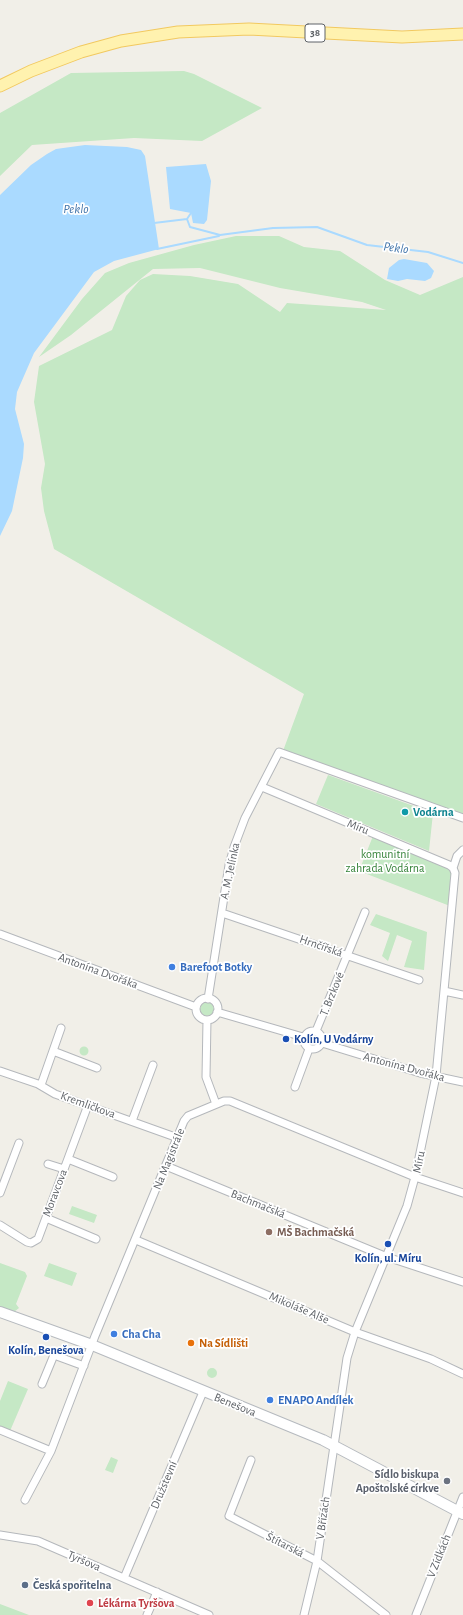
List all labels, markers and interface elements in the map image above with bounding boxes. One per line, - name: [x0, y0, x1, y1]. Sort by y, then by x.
- road number: 38: [305, 24, 325, 42]
- water label: Peklo: [63, 201, 89, 217]
- water label: Peklo: [382, 239, 410, 257]
- place label: Vodárna: [413, 805, 454, 819]
- marker: Vodárna: [400, 807, 410, 817]
- street label: Míru: [345, 816, 371, 838]
- street label: A. M. Jelínka: [217, 841, 243, 901]
- park label: komunitní zahrada Vodárna: [345, 847, 425, 875]
- street label: Hrnčířská: [297, 932, 345, 960]
- street label: Antonína Dvořáka: [56, 950, 140, 992]
- place label: Barefoot Botky: [180, 960, 252, 974]
- marker: Barefoot Botky: [167, 962, 177, 972]
- street label: T. Brzkové: [317, 970, 347, 1018]
- place label: Kolín, U Vodárny: [294, 1032, 373, 1046]
- marker: Kolín, U Vodárny: [281, 1034, 291, 1044]
- street label: Antonína Dvořáka: [362, 1049, 446, 1085]
- street label: Kremličkova: [59, 1088, 117, 1122]
- street label: Na Magistrále: [150, 1126, 188, 1192]
- street label: Míru: [410, 1150, 428, 1174]
- street label: Moravcova: [39, 1167, 71, 1219]
- street label: Bachmačská: [229, 1187, 287, 1221]
- place label: MŠ Bachmačská: [277, 1225, 354, 1239]
- marker: MŠ Bachmačská: [264, 1227, 274, 1237]
- marker: Kolín, ul. Míru: [383, 1239, 393, 1249]
- place label: Kolín, ul. Míru: [354, 1251, 422, 1265]
- street label: Mikoláše Alše: [267, 1289, 331, 1327]
- place label: Cha Cha: [122, 1327, 161, 1341]
- marker: Cha Cha: [109, 1329, 119, 1339]
- marker: Kolín, Benešova: [41, 1332, 51, 1342]
- place label: Na Sídlišti: [199, 1336, 248, 1350]
- marker: Na Sídlišti: [186, 1338, 196, 1348]
- place label: Kolín, Benešova: [8, 1343, 84, 1357]
- street label: Benešova: [212, 1390, 258, 1420]
- place label: ENAPO Andílek: [278, 1393, 353, 1407]
- marker: ENAPO Andílek: [265, 1395, 275, 1405]
- street label: Družstevní: [148, 1459, 180, 1511]
- place label: Sídlo biskupa Apoštolské církve: [356, 1467, 439, 1495]
- marker: Sídlo biskupa Apoštolské církve: [442, 1476, 452, 1486]
- street label: V Břízách: [313, 1496, 333, 1540]
- street label: Štítarská: [264, 1529, 306, 1561]
- street label: V Zídkách: [424, 1532, 454, 1580]
- street label: Tyršova: [65, 1548, 103, 1574]
- place label: Česká spořitelna: [33, 1578, 111, 1592]
- marker: Česká spořitelna: [20, 1580, 30, 1590]
- place label: Lékárna Tyršova: [98, 1596, 174, 1610]
- marker: Lékárna Tyršova: [85, 1598, 95, 1608]

